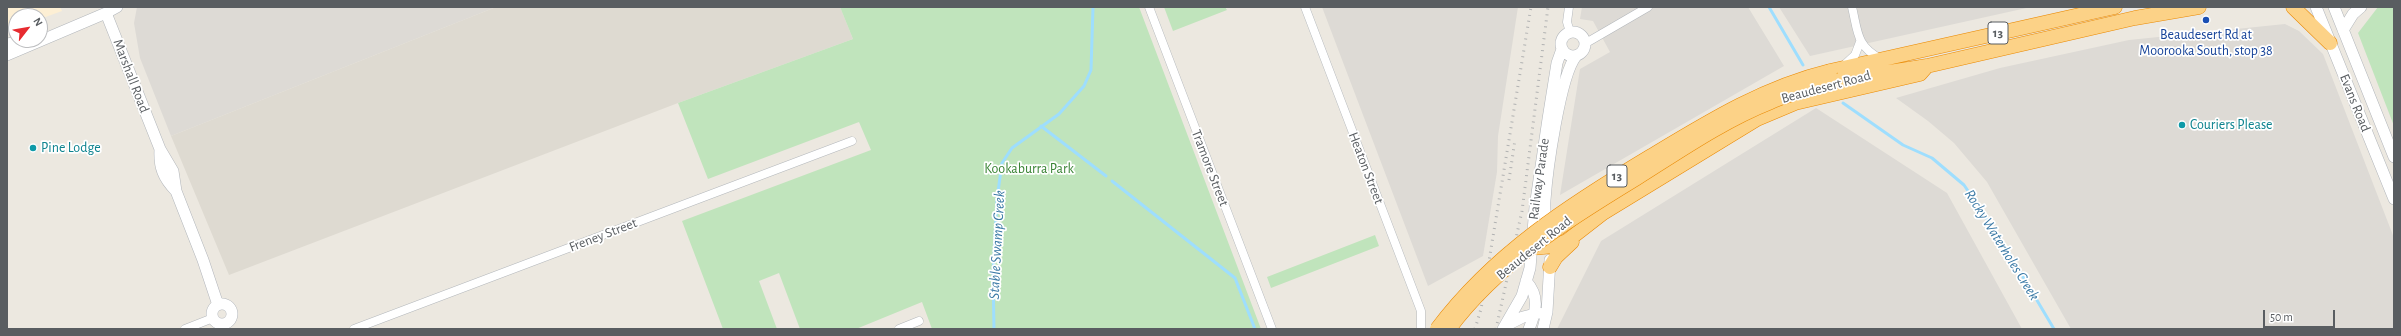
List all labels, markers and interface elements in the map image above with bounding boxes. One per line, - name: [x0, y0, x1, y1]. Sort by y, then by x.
- north arrow: [8, 8, 48, 48]
- marker: Beaudesert Rd at Moorooka South, stop 38: [2201, 15, 2211, 25]
- text: N: [31, 16, 45, 28]
- road number: 13: [1988, 22, 2008, 44]
- place label: Beaudesert Rd at Moorooka South, stop 38: [2139, 27, 2273, 60]
- street label: Marshall Road: [109, 37, 153, 115]
- street label: Beaudesert Road: [1779, 67, 1873, 107]
- street label: Evans Road: [2336, 72, 2374, 134]
- place label: Couriers Please: [2190, 117, 2273, 133]
- marker: Couriers Please: [2177, 120, 2187, 130]
- street label: Tramore Street: [1188, 127, 1232, 209]
- street label: Heaton Street: [1345, 130, 1387, 206]
- street label: Railway Parade: [1525, 137, 1553, 221]
- place label: Pine Lodge: [41, 140, 101, 156]
- marker: Pine Lodge: [28, 143, 38, 153]
- park label: Kookaburra Park: [984, 161, 1074, 177]
- road number: 13: [1607, 165, 1627, 187]
- water label: Rocky Waterholes Creek: [1961, 186, 2043, 304]
- water label: Stable Swamp Creek: [985, 190, 1009, 300]
- street label: Beaudesert Road: [1493, 213, 1575, 283]
- street label: Freney Street: [567, 214, 639, 256]
- scale bar: [2265, 302, 2337, 328]
- text: 50 m: [2270, 311, 2293, 323]

